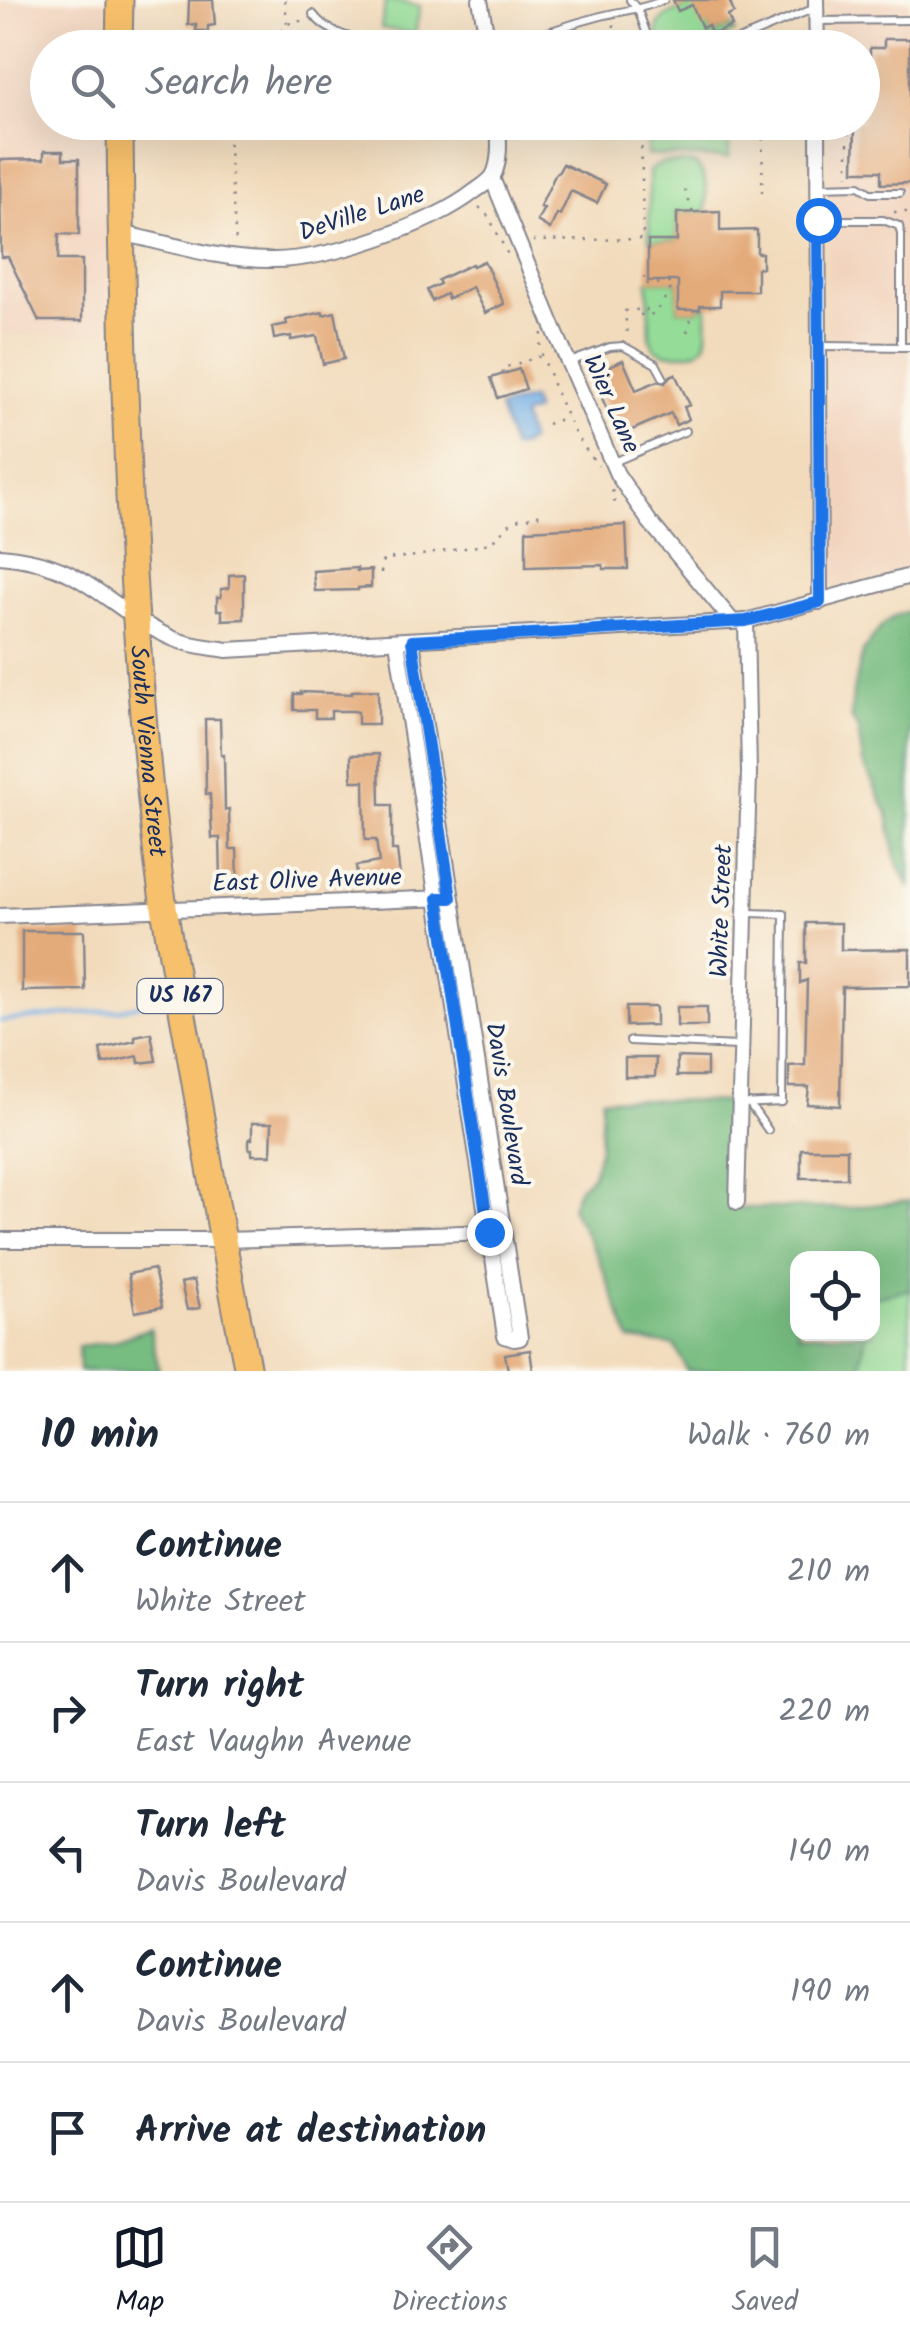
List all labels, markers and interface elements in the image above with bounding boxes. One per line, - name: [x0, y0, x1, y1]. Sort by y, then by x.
- search box: [30, 30, 880, 140]
- text: Search here: [145, 55, 332, 115]
- icon: search: [65, 58, 120, 113]
- street label: DeVille Lane: [294, 175, 430, 253]
- route start: [796, 198, 842, 244]
- street label: Wier Lane: [571, 348, 651, 460]
- street label: South Vienna Street: [118, 644, 177, 859]
- street label: White Street: [700, 843, 744, 978]
- street label: East Olive Avenue: [212, 858, 402, 904]
- road number: US 167: [138, 979, 222, 1013]
- street label: Davis Boulevard: [473, 1020, 539, 1190]
- route end: [467, 1210, 513, 1256]
- map controls: [790, 1251, 880, 1341]
- button: locate: [790, 1251, 880, 1341]
- text: 10 min: [40, 1403, 159, 1470]
- text: Walk · 760 m: [687, 1411, 870, 1462]
- text: Continue: [135, 1517, 282, 1577]
- icon: ahead: [40, 1545, 95, 1600]
- text: 210 m: [787, 1547, 870, 1598]
- text: White Street: [135, 1577, 306, 1628]
- text: Turn right: [135, 1657, 304, 1717]
- icon: right: [40, 1685, 95, 1740]
- text: 220 m: [779, 1687, 870, 1738]
- text: East Vaughn Avenue: [135, 1717, 411, 1768]
- text: Turn left: [135, 1797, 286, 1857]
- icon: left: [40, 1825, 95, 1880]
- text: 140 m: [788, 1827, 870, 1878]
- text: Davis Boulevard: [135, 1857, 346, 1908]
- text: Continue: [135, 1937, 282, 1997]
- icon: ahead: [40, 1965, 95, 2020]
- text: 190 m: [790, 1967, 870, 2018]
- text: Davis Boulevard: [135, 1997, 346, 2048]
- text: Arrive at destination: [135, 2102, 486, 2162]
- icon: arrive: [40, 2105, 95, 2160]
- tab: Map: [112, 2220, 167, 2325]
- tab: Directions: [391, 2220, 507, 2325]
- tab: Saved: [732, 2220, 798, 2325]

